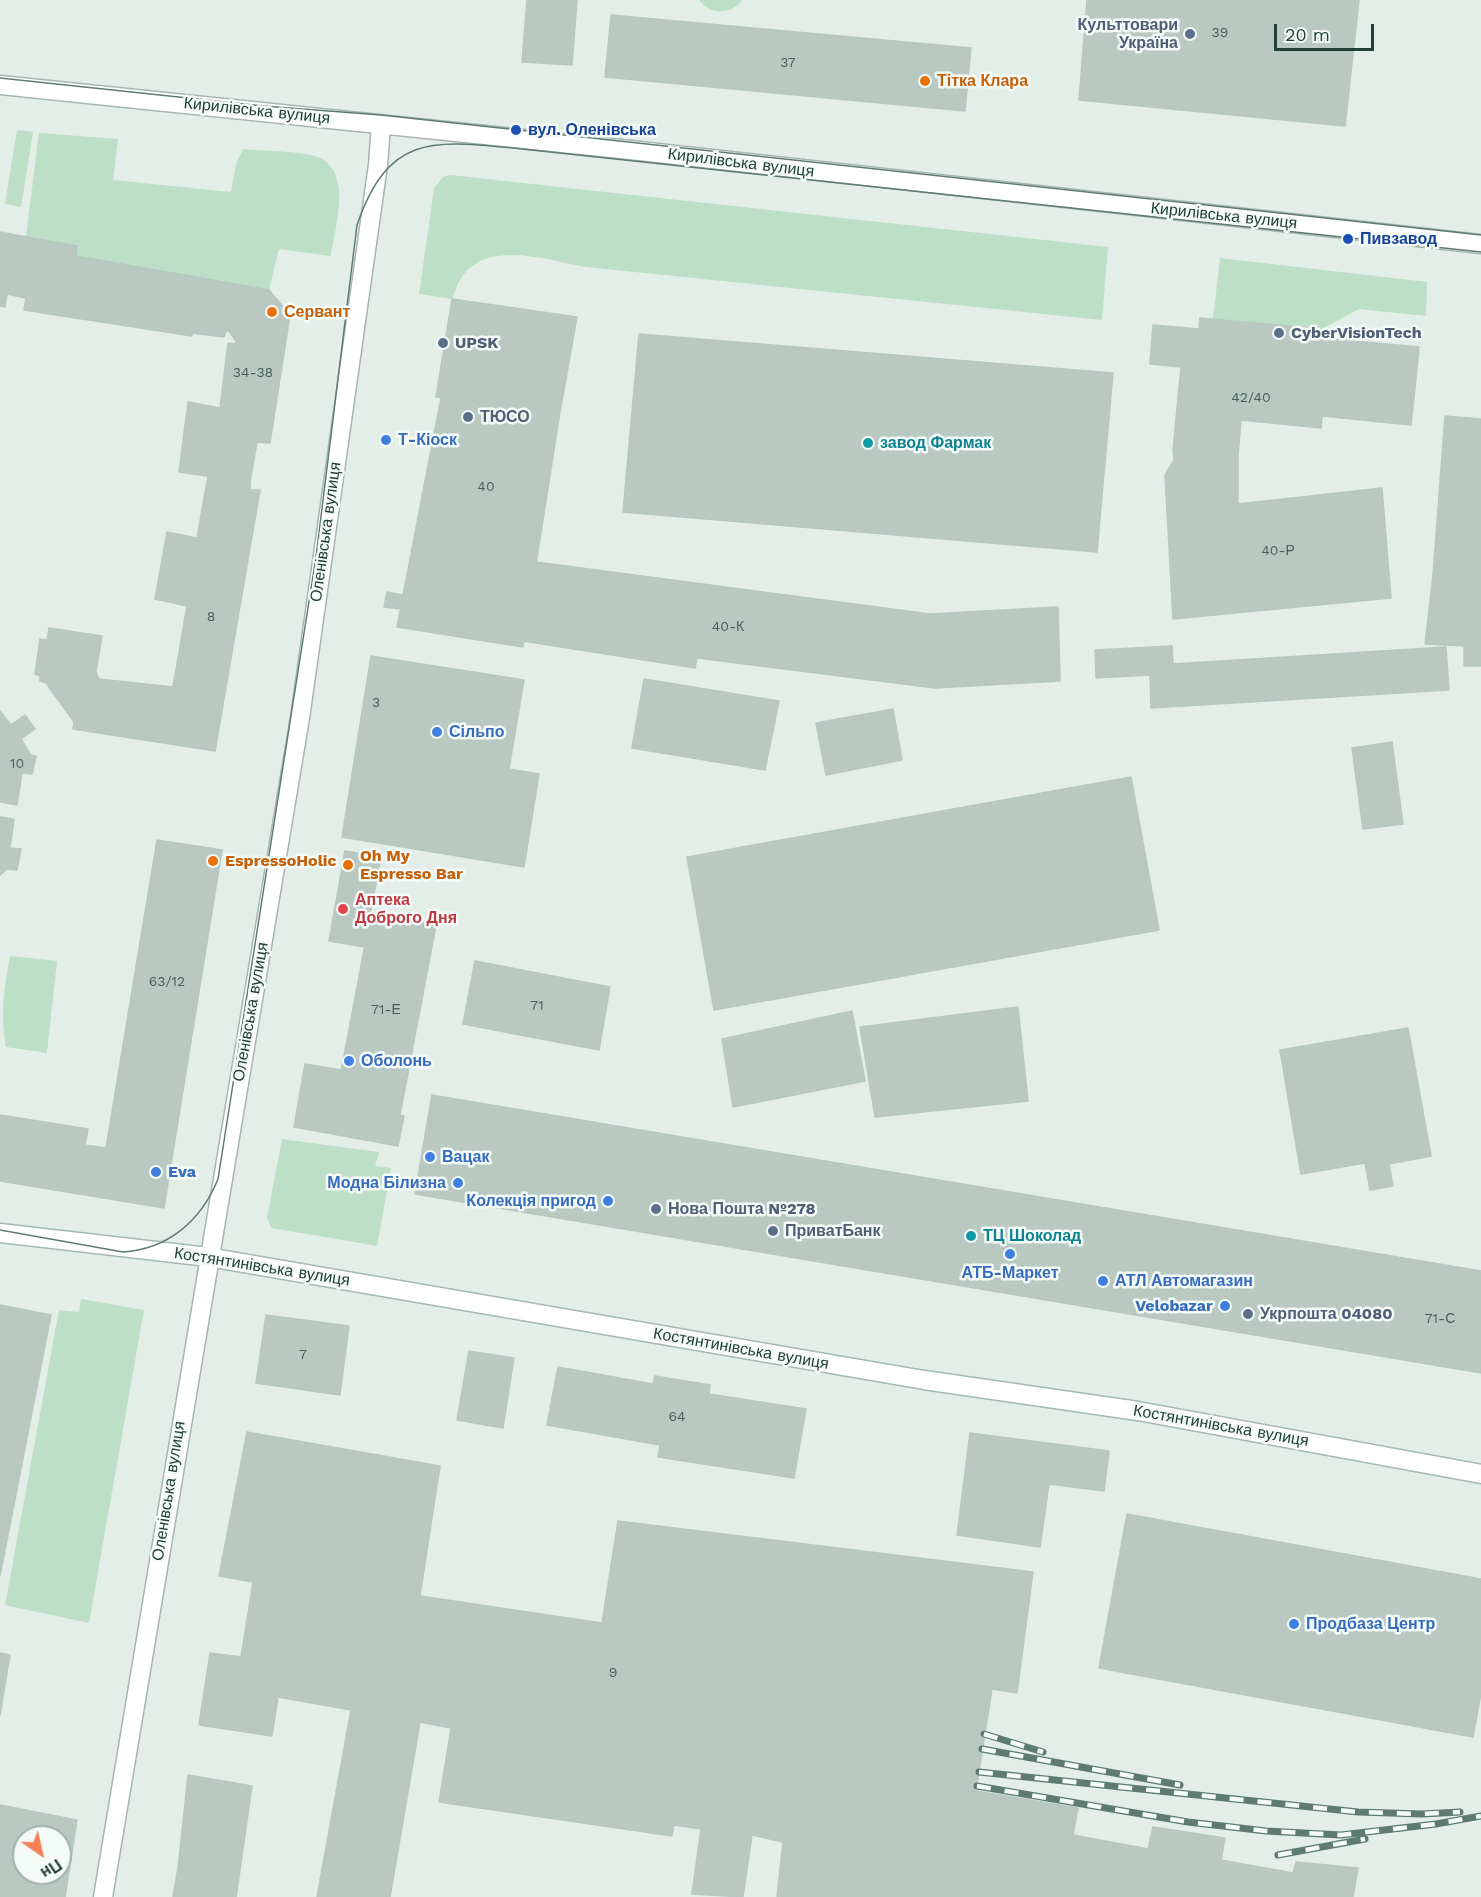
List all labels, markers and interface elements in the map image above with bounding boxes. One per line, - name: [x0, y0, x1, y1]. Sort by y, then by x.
- scale bar: [1277, 12, 1378, 50]
- place label: Культтовари Україна: [1074, 15, 1178, 53]
- text: 20 m: [1285, 24, 1330, 45]
- house number: 39: [1212, 25, 1228, 41]
- marker: Культтовари Україна: [1183, 27, 1197, 41]
- house number: 37: [780, 55, 796, 71]
- place label: Тітка Клара: [937, 71, 1034, 91]
- marker: Тітка Клара: [918, 74, 932, 88]
- street label: Кирилівська вулиця: [177, 93, 337, 129]
- place label: вул. Оленівська: [528, 120, 658, 140]
- marker: вул. Оленівська: [509, 123, 523, 137]
- street label: Кирилівська вулиця: [661, 144, 821, 182]
- street label: Кирилівська вулиця: [1144, 198, 1304, 234]
- place label: Пивзавод: [1360, 229, 1439, 249]
- marker: Пивзавод: [1341, 232, 1355, 246]
- place label: Сервант: [284, 302, 352, 322]
- marker: Сервант: [265, 305, 279, 319]
- place label: CyberVisionTech: [1291, 323, 1422, 343]
- marker: CyberVisionTech: [1272, 326, 1286, 340]
- place label: UPSK: [455, 333, 498, 353]
- marker: UPSK: [436, 336, 450, 350]
- house number: 34-38: [233, 365, 273, 381]
- house number: 42/40: [1231, 390, 1271, 406]
- place label: ТЮСО: [480, 407, 529, 427]
- marker: ТЮСО: [461, 410, 475, 424]
- place label: Т-Кіоск: [398, 430, 460, 450]
- marker: Т-Кіоск: [379, 433, 393, 447]
- place label: завод Фармак: [880, 433, 996, 453]
- marker: завод Фармак: [861, 436, 875, 450]
- street label: Оленівська вулиця: [306, 457, 346, 607]
- house number: 40: [477, 479, 495, 495]
- house number: 40-Р: [1261, 543, 1295, 559]
- house number: 8: [207, 609, 215, 625]
- house number: 40-К: [711, 619, 745, 635]
- house number: 3: [372, 695, 380, 711]
- place label: Сільпо: [449, 722, 504, 742]
- marker: Сільпо: [430, 725, 444, 739]
- house number: 10: [10, 756, 24, 772]
- place label: Oh My Espresso Bar: [360, 846, 463, 884]
- place label: EspressoHolic: [225, 851, 337, 871]
- marker: EspressoHolic: [206, 854, 220, 868]
- marker: Oh My Espresso Bar: [341, 858, 355, 872]
- place label: Аптека Доброго Дня: [355, 890, 462, 928]
- marker: Аптека Доброго Дня: [336, 902, 350, 916]
- street label: Оленівська вулиця: [229, 937, 273, 1087]
- house number: 63/12: [149, 974, 185, 990]
- house number: 71: [530, 998, 544, 1014]
- house number: 71-Е: [372, 1002, 400, 1018]
- place label: Оболонь: [361, 1051, 433, 1071]
- marker: Оболонь: [342, 1054, 356, 1068]
- place label: Вацак: [442, 1147, 492, 1167]
- marker: Вацак: [423, 1150, 437, 1164]
- place label: Eva: [168, 1162, 196, 1182]
- marker: Eva: [149, 1165, 163, 1179]
- place label: Модна Білизна: [323, 1173, 446, 1193]
- marker: Модна Білизна: [451, 1176, 465, 1190]
- place label: Колекція пригод: [458, 1191, 596, 1211]
- marker: Колекція пригод: [601, 1194, 615, 1208]
- place label: Нова Пошта №278: [668, 1199, 820, 1219]
- marker: Нова Пошта №278: [649, 1202, 663, 1216]
- place label: ПриватБанк: [785, 1221, 885, 1241]
- marker: ПриватБанк: [766, 1224, 780, 1238]
- place label: ТЦ Шоколад: [983, 1226, 1085, 1246]
- marker: ТЦ Шоколад: [964, 1229, 978, 1243]
- street label: Костянтинівська вулиця: [166, 1243, 358, 1291]
- marker: АТБ-Маркет: [1003, 1247, 1017, 1261]
- place label: АТБ-Маркет: [961, 1263, 1059, 1283]
- place label: АТЛ Автомагазин: [1115, 1271, 1254, 1291]
- marker: АТЛ Автомагазин: [1096, 1274, 1110, 1288]
- place label: Velobazar: [1135, 1296, 1213, 1316]
- marker: Velobazar: [1218, 1299, 1232, 1313]
- place label: Укрпошта 04080: [1260, 1304, 1397, 1324]
- marker: Укрпошта 04080: [1241, 1307, 1255, 1321]
- house number: 71-С: [1425, 1311, 1455, 1327]
- street label: Костянтинівська вулиця: [645, 1323, 837, 1375]
- house number: 7: [299, 1347, 307, 1363]
- street label: Костянтинівська вулиця: [1125, 1400, 1317, 1452]
- house number: 64: [668, 1409, 686, 1425]
- street label: Оленівська вулиця: [148, 1416, 190, 1566]
- place label: Продбаза Центр: [1306, 1614, 1442, 1634]
- marker: Продбаза Центр: [1287, 1617, 1301, 1631]
- house number: 9: [609, 1665, 617, 1681]
- north arrow: [12, 1825, 72, 1885]
- text: Пн: [37, 1855, 65, 1882]

